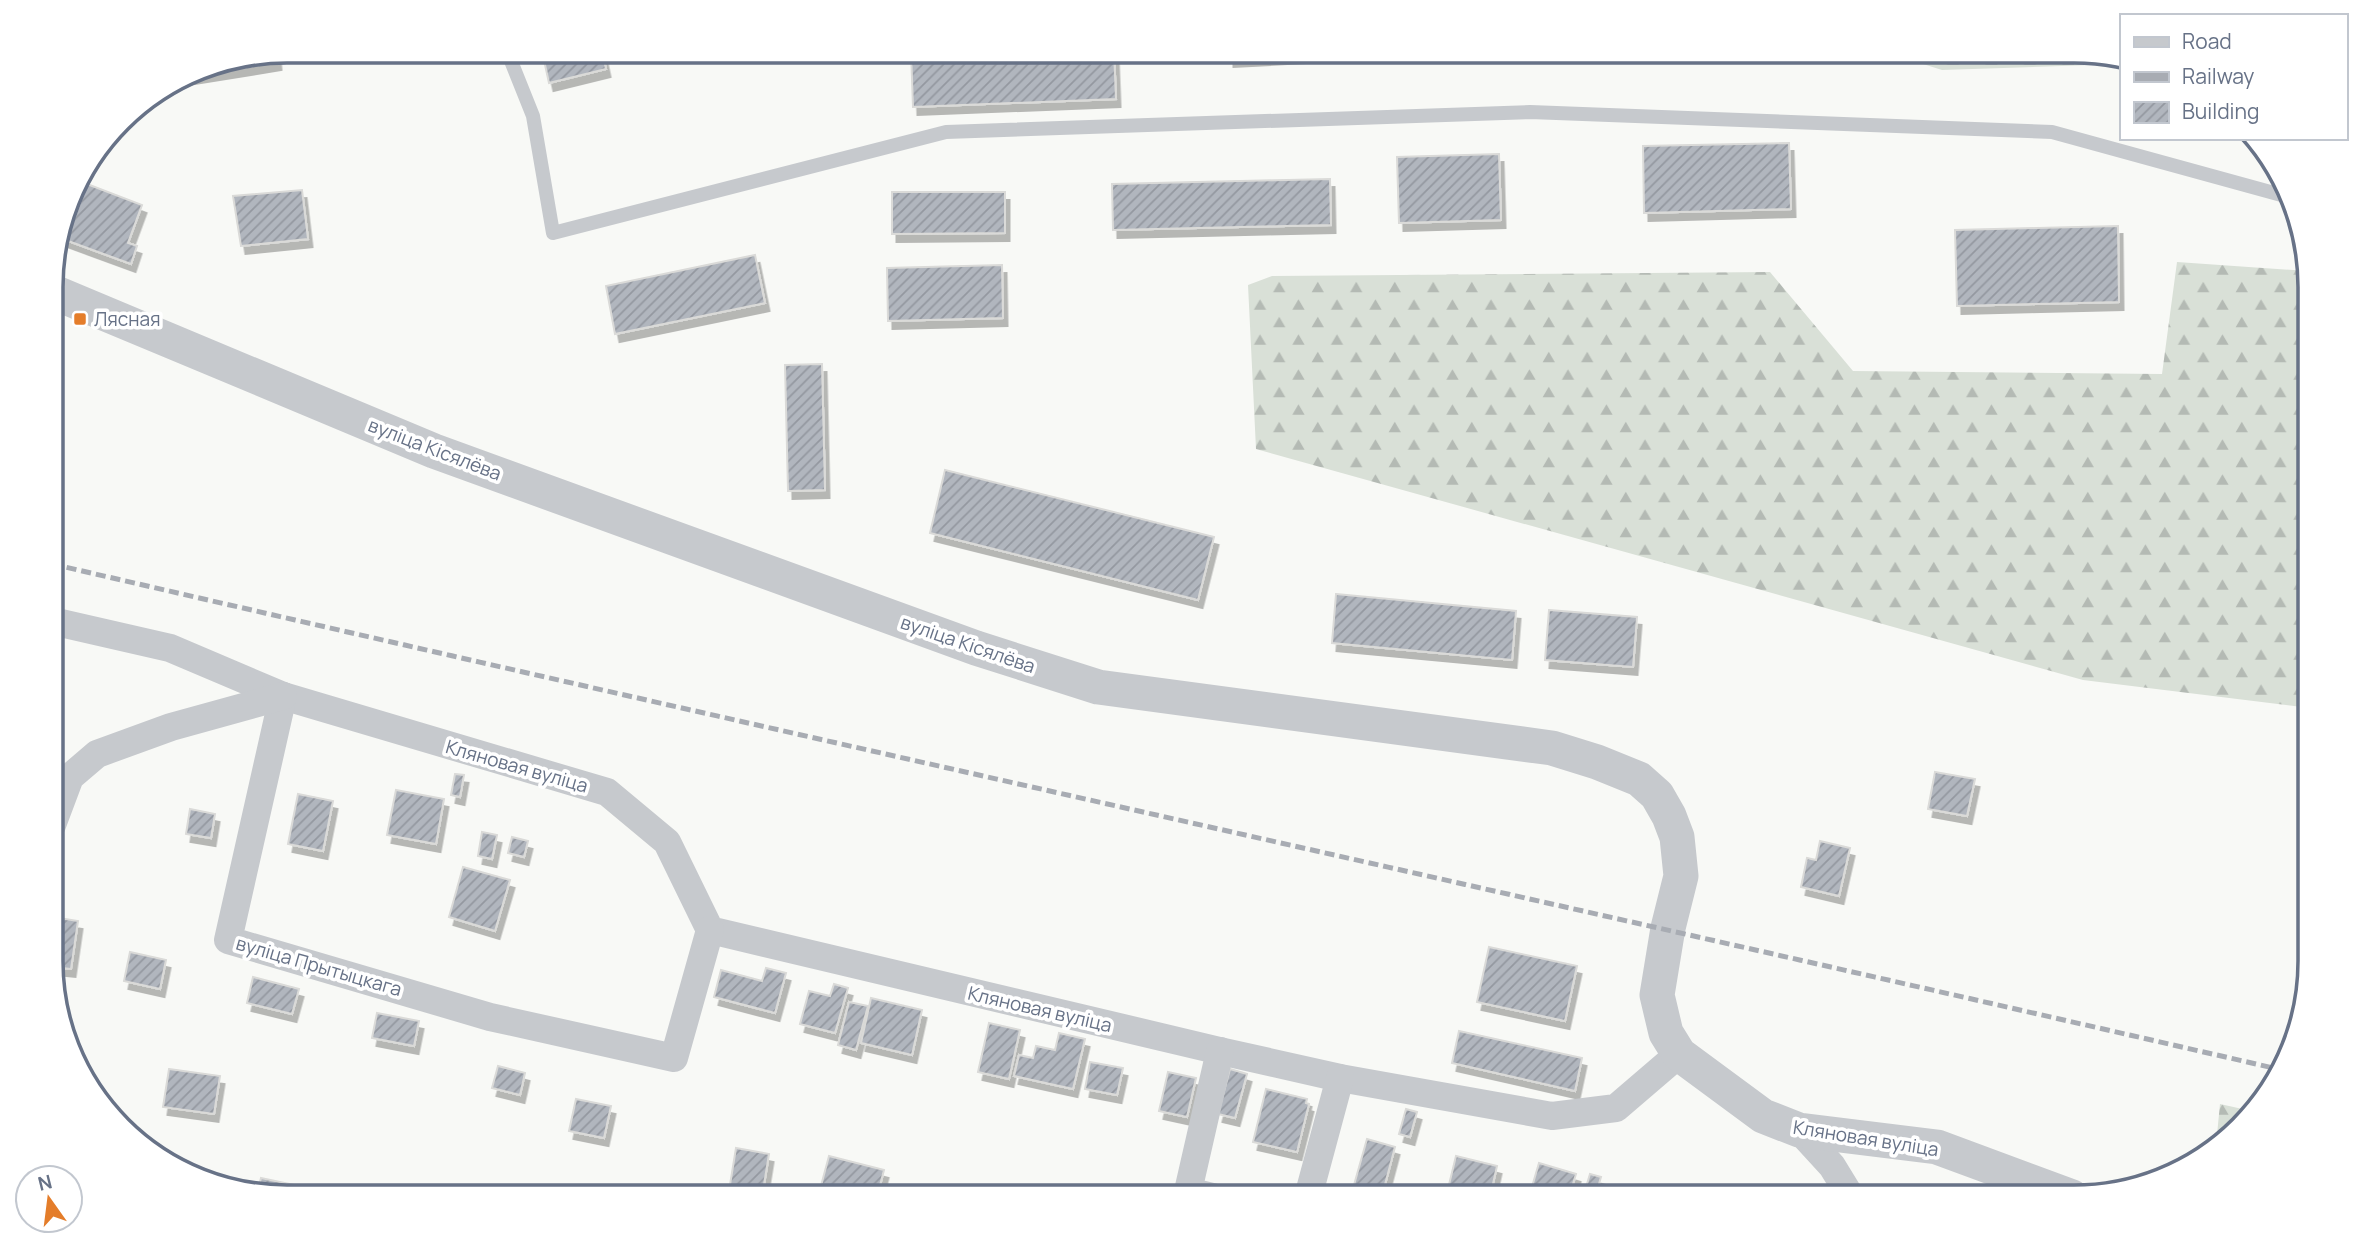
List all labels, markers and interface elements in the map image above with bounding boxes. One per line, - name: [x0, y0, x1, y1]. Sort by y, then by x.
- legend: [2120, 14, 2347, 140]
- text: Road: [2182, 27, 2232, 55]
- text: Railway: [2182, 62, 2254, 90]
- text: Building: [2182, 97, 2259, 125]
- place label: Лясная: [94, 306, 161, 332]
- marker: Лясная: [72, 311, 88, 327]
- street label: вуліца Кісялёва: [365, 412, 505, 486]
- street label: вуліца Кісялёва: [897, 609, 1039, 679]
- street label: Кляновая вуліца: [443, 733, 591, 799]
- street label: вуліца Прытыцкага: [233, 930, 405, 1002]
- street label: Кляновая вуліца: [965, 980, 1115, 1038]
- street label: Кляновая вуліца: [1791, 1114, 1941, 1162]
- north arrow: [14, 1164, 84, 1234]
- text: N: [35, 1168, 55, 1197]

